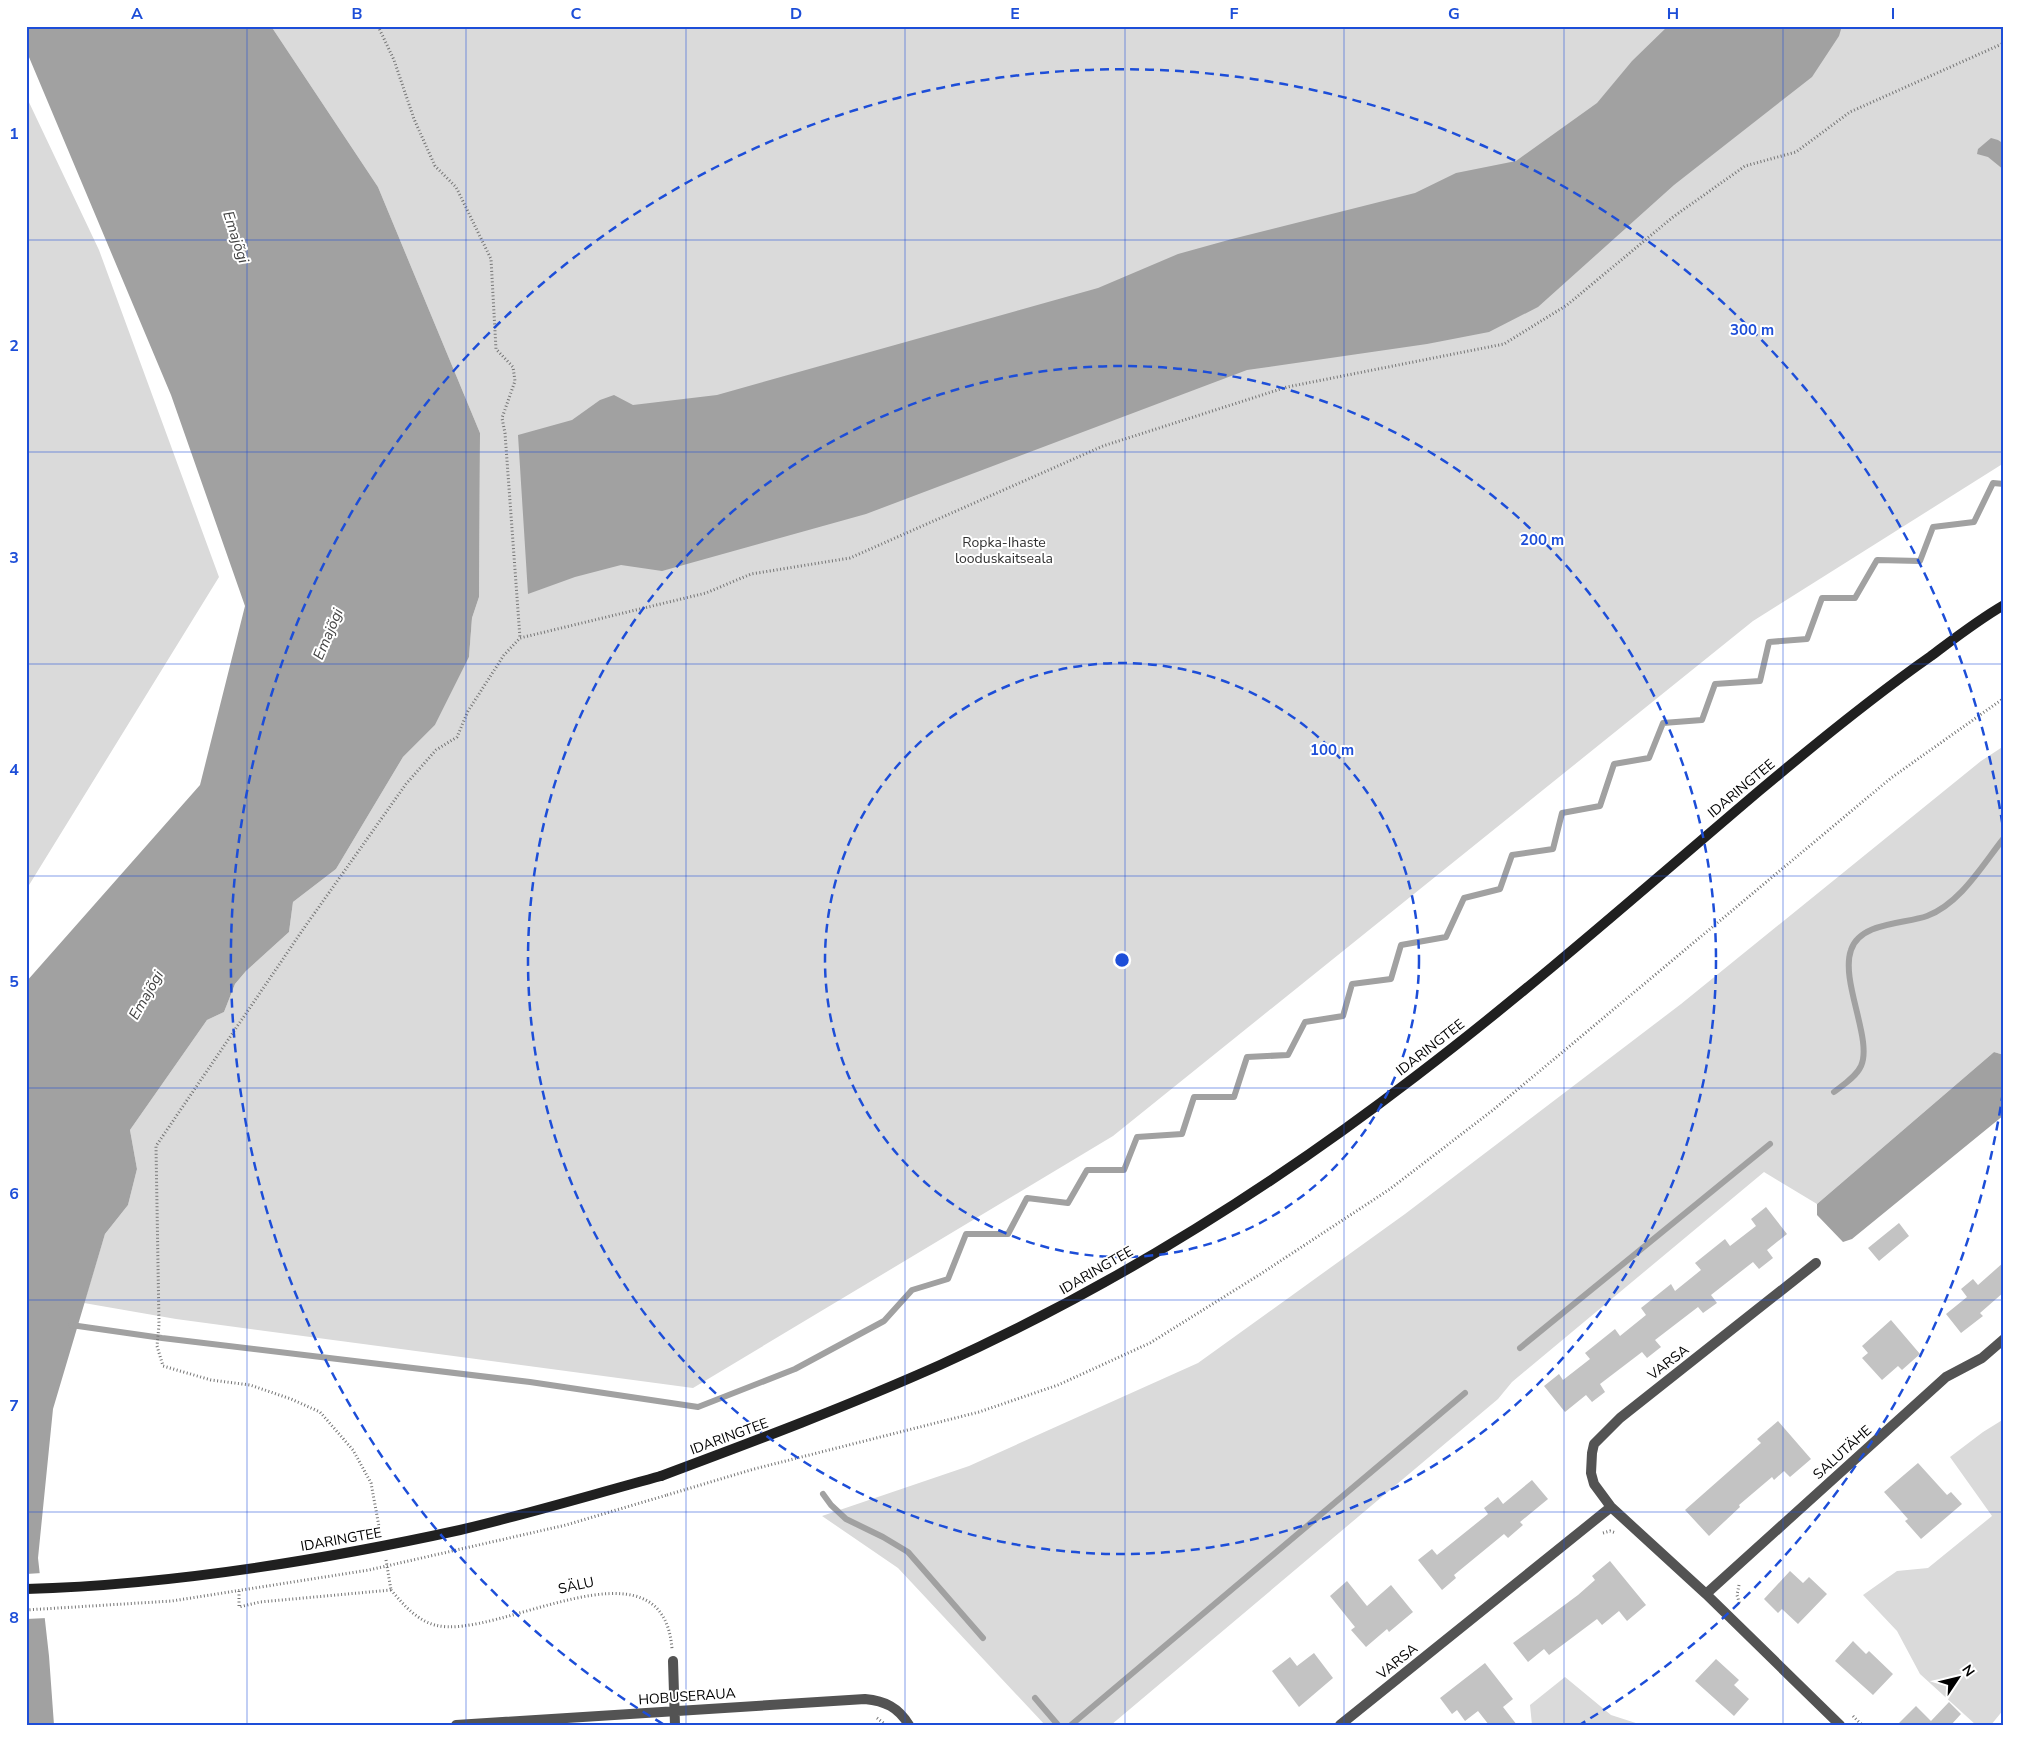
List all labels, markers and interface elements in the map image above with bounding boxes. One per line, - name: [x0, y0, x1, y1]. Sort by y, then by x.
- text: A: [131, 3, 143, 25]
- text: B: [351, 3, 363, 25]
- text: C: [571, 3, 582, 25]
- text: D: [790, 3, 802, 25]
- text: E: [1010, 3, 1020, 25]
- text: F: [1230, 3, 1239, 25]
- text: G: [1448, 3, 1460, 25]
- text: H: [1667, 3, 1679, 25]
- text: I: [1891, 3, 1895, 25]
- text: 1: [9, 123, 19, 145]
- water label: Emajõgi: [218, 208, 254, 266]
- text: 300 m: [1730, 320, 1774, 340]
- text: 2: [9, 335, 19, 357]
- text: 200 m: [1520, 530, 1564, 550]
- park label: Ropka-Ihaste looduskaitseala: [955, 533, 1053, 568]
- text: 3: [9, 547, 19, 569]
- water label: Emajõgi: [308, 605, 348, 663]
- text: 100 m: [1310, 740, 1354, 760]
- street label: IDARINGTEE: [1704, 755, 1779, 822]
- text: 4: [9, 759, 19, 781]
- centre of rings: [1113, 951, 1131, 969]
- water label: Emajõgi: [124, 966, 168, 1023]
- text: 5: [9, 971, 19, 993]
- street label: IDARINGTEE: [1392, 1015, 1468, 1080]
- text: 6: [9, 1183, 19, 1205]
- street label: IDARINGTEE: [1056, 1242, 1137, 1299]
- street label: VARSA: [1643, 1340, 1693, 1385]
- text: 7: [9, 1395, 19, 1417]
- street label: IDARINGTEE: [687, 1414, 771, 1459]
- street label: SALUTÄHE: [1809, 1421, 1876, 1484]
- street label: IDARINGTEE: [299, 1523, 383, 1556]
- street label: SÄLU: [556, 1572, 596, 1599]
- text: 8: [9, 1607, 19, 1629]
- street label: VARSA: [1372, 1639, 1422, 1684]
- north arrow: [1932, 1654, 1982, 1704]
- text: N: [1957, 1661, 1979, 1681]
- street label: HOBUSERAUA: [638, 1684, 736, 1709]

